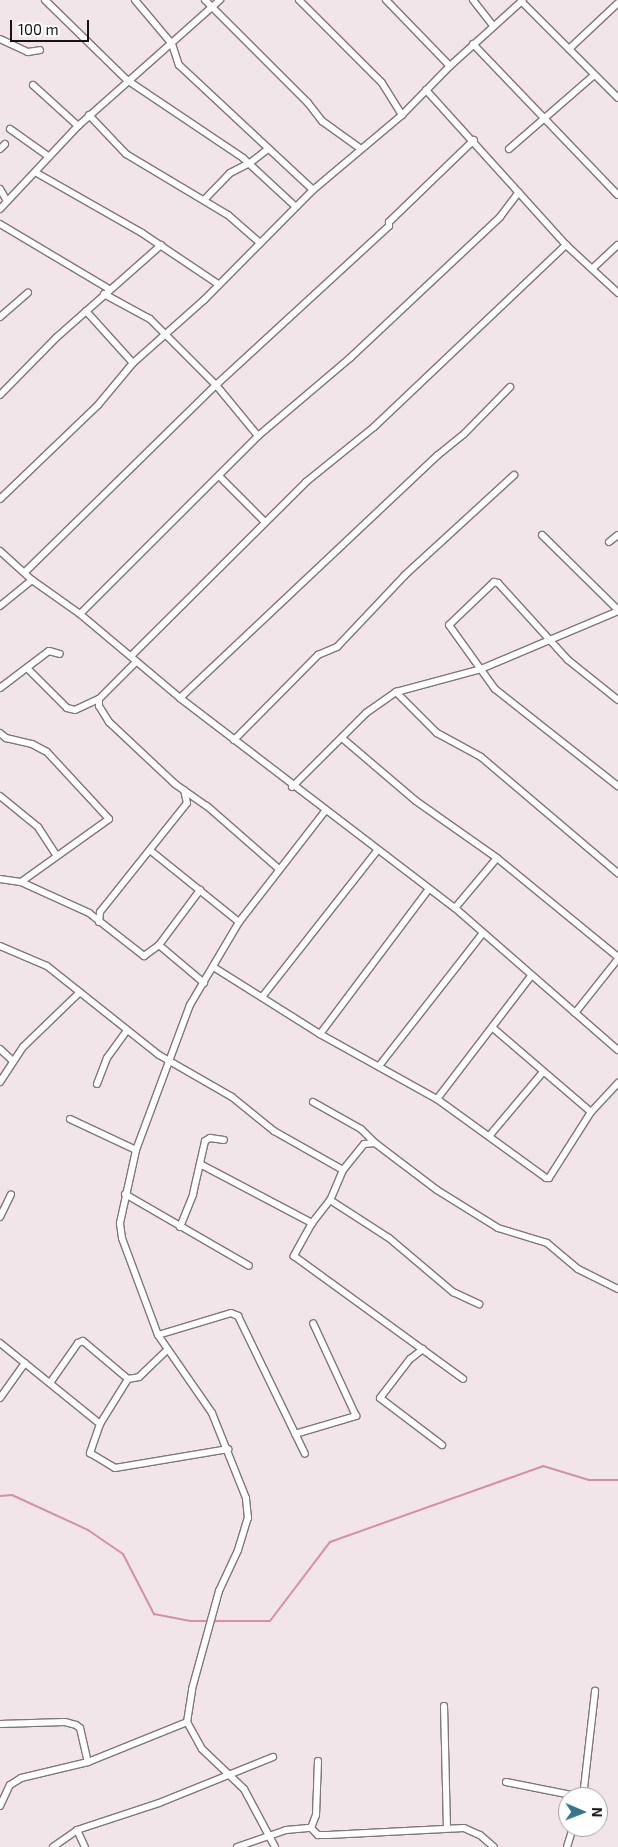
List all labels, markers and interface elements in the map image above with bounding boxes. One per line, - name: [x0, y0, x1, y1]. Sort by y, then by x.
- scale bar: [12, 10, 91, 42]
- text: 100 m: [18, 20, 59, 38]
- north arrow: [558, 1787, 608, 1837]
- text: N: [589, 1807, 606, 1817]

